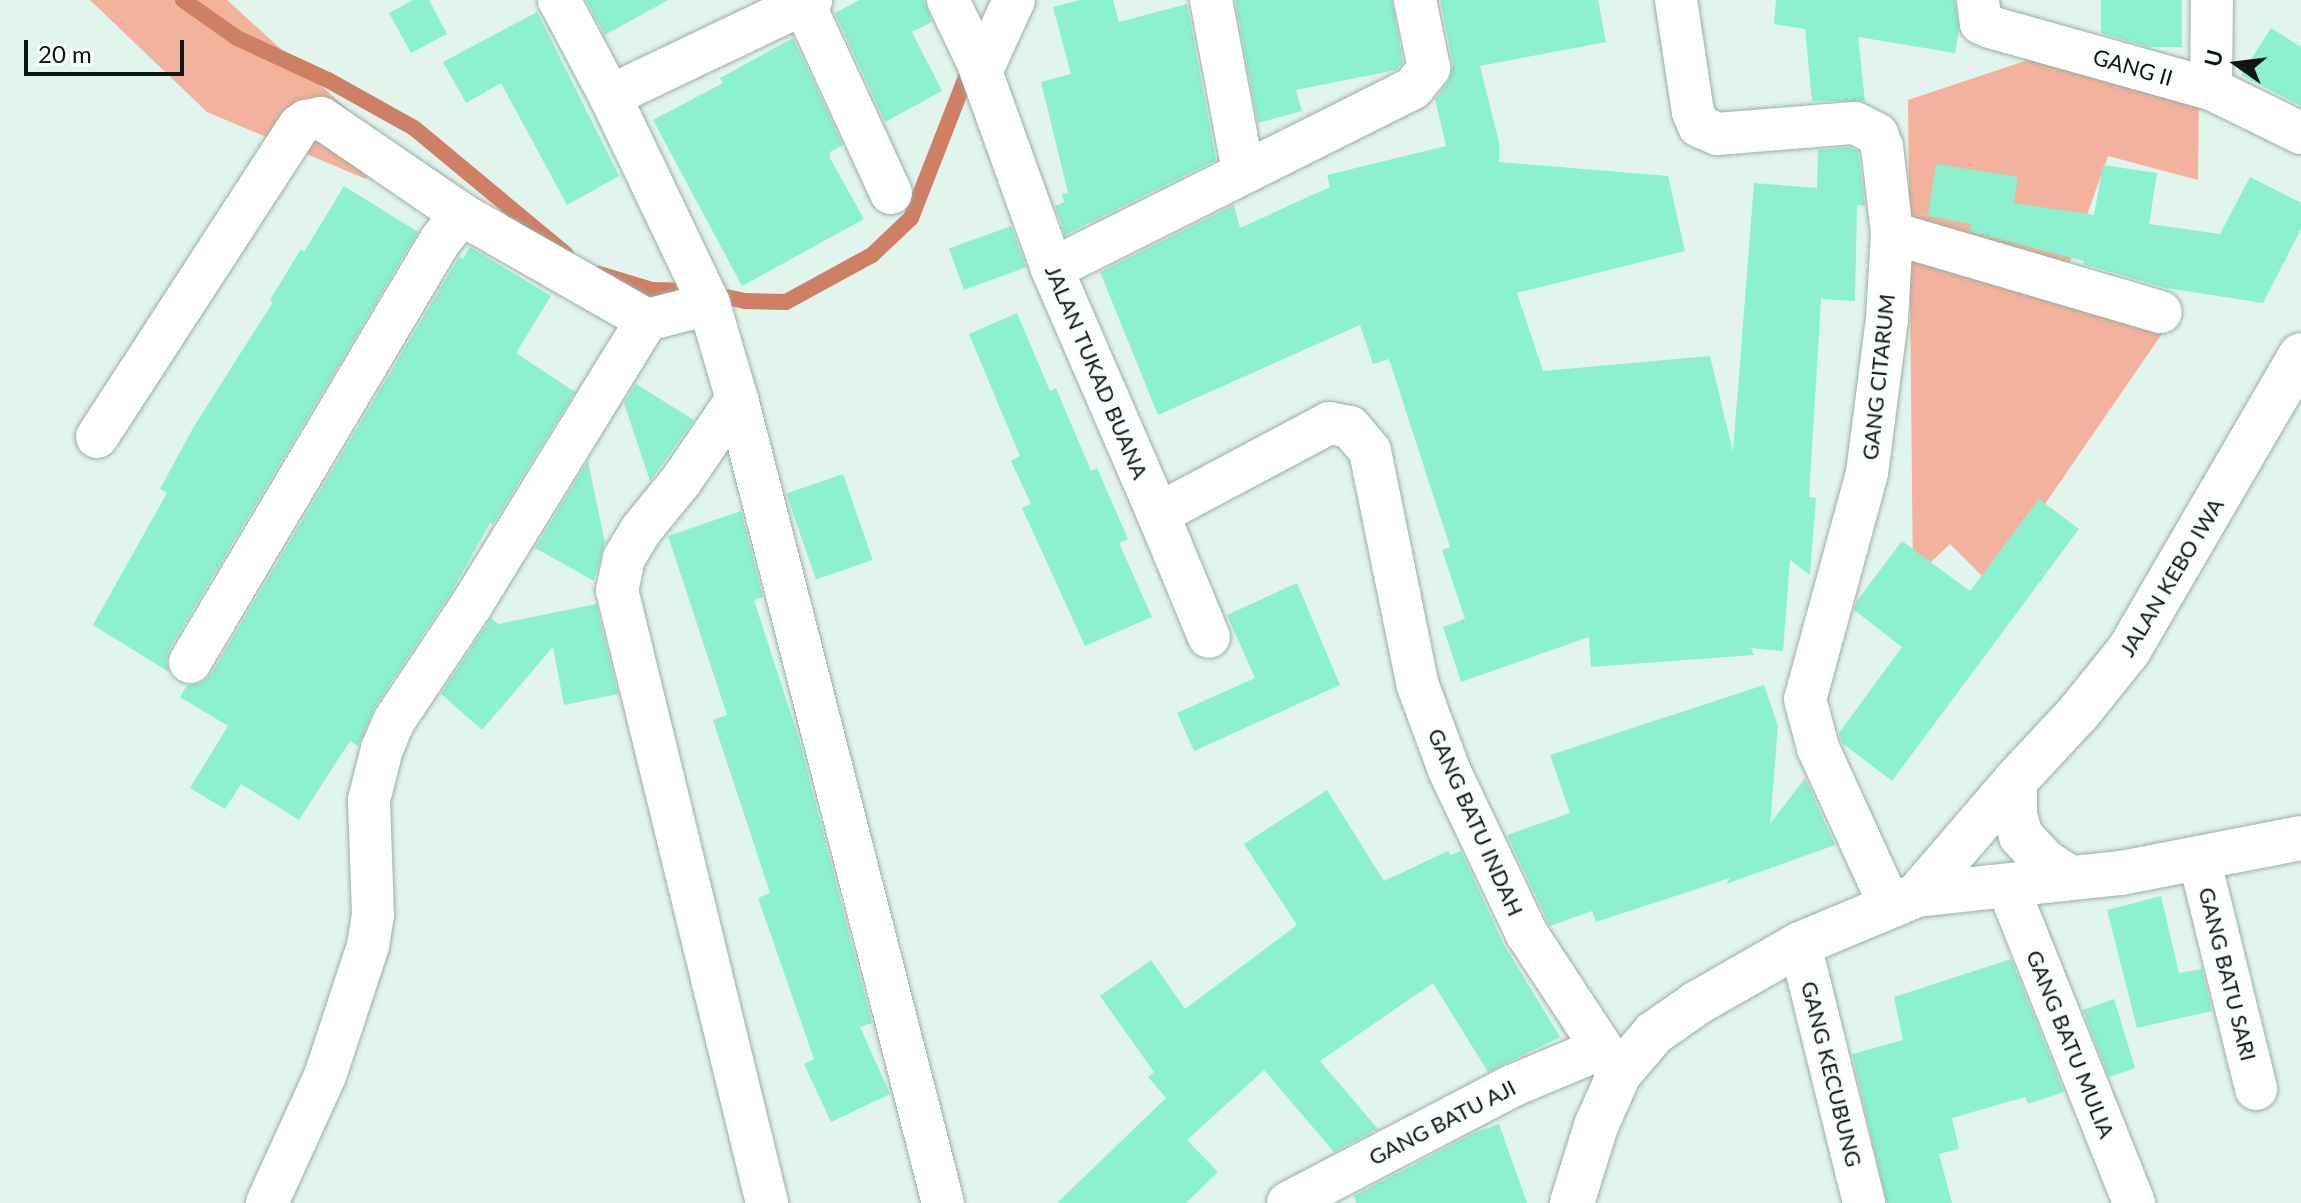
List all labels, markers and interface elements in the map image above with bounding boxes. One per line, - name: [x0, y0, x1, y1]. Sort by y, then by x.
- scale bar: [28, 24, 188, 74]
- north arrow: [2197, 24, 2277, 104]
- text: 20 m: [38, 39, 92, 68]
- street label: GANG II: [2090, 43, 2176, 91]
- text: U: [2198, 47, 2228, 69]
- street label: JALAN TUKAD BUANA: [1040, 261, 1154, 483]
- street label: GANG CITARUM: [1856, 293, 1900, 461]
- street label: JALAN KEBO IWA: [2113, 493, 2229, 661]
- street label: GANG BATU INDAH: [1423, 724, 1529, 920]
- street label: GANG BATU SARI: [2194, 884, 2262, 1064]
- street label: GANG BATU MULIA: [2021, 946, 2121, 1142]
- street label: GANG KECUBUNG: [1796, 978, 1868, 1170]
- street label: GANG BATU AJI: [1364, 1074, 1520, 1170]

